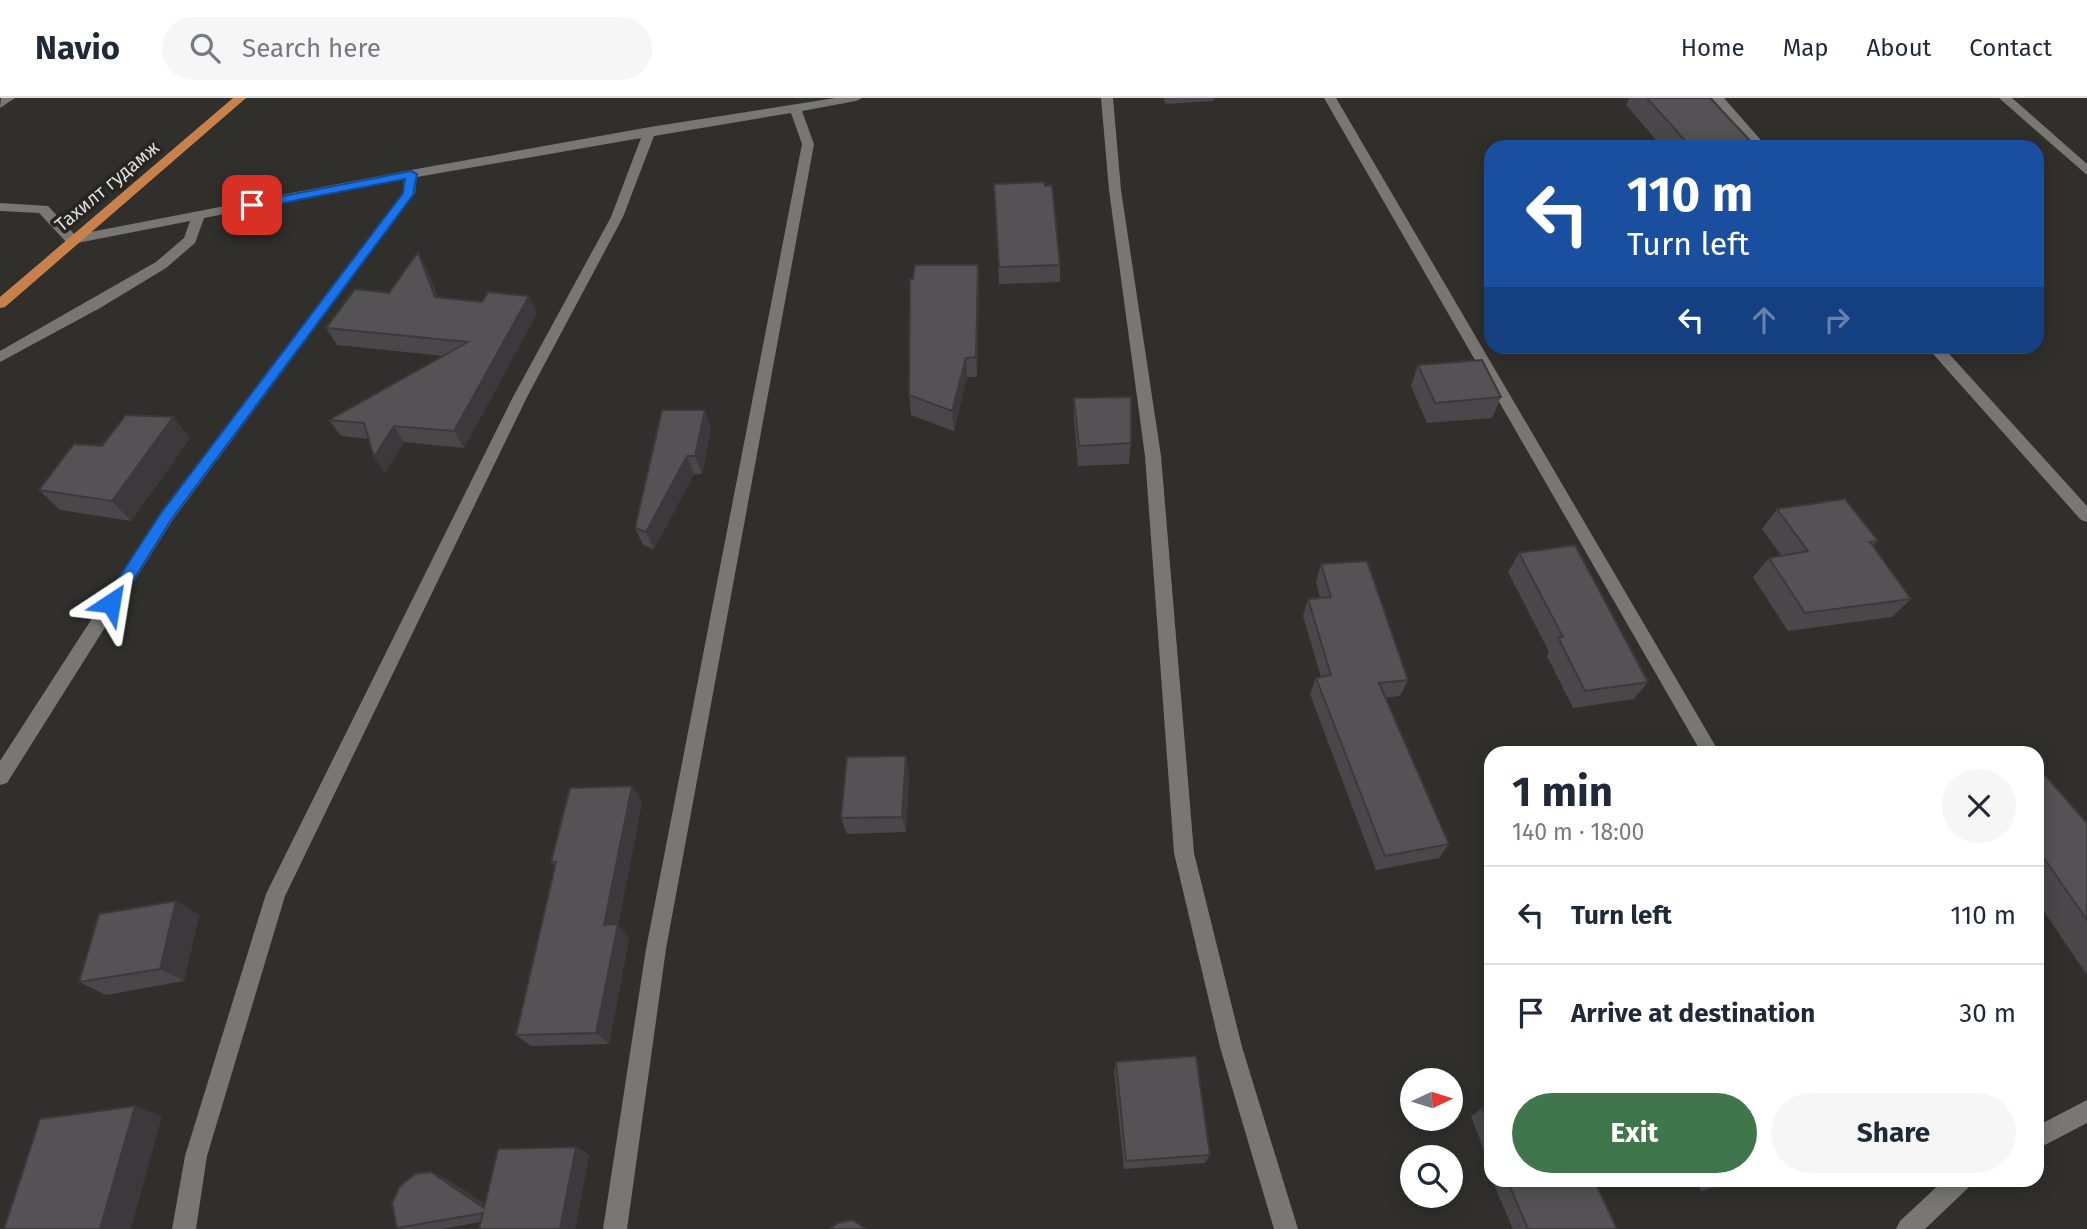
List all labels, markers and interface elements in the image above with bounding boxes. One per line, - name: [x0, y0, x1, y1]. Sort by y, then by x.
- search box: [162, 17, 652, 80]
- text: Navio: [35, 28, 120, 68]
- icon: search: [186, 29, 224, 67]
- text: Search here: [242, 33, 381, 64]
- text: Home: [1681, 34, 1745, 62]
- text: Map: [1783, 34, 1829, 62]
- text: About: [1867, 34, 1931, 62]
- text: Contact: [1969, 34, 2052, 62]
- street label: Тахилт гудамж: [50, 136, 164, 236]
- text: 110 m: [1627, 165, 1753, 224]
- icon: left: [1512, 168, 1603, 259]
- pin: [222, 175, 282, 235]
- icon: arrive: [233, 186, 271, 224]
- text: Turn left: [1627, 225, 1749, 263]
- icon: left: [1672, 301, 1710, 339]
- icon: ahead: [1745, 301, 1783, 339]
- icon: right: [1818, 301, 1856, 339]
- position arrow: [74, 566, 148, 640]
- text: 1 min: [1512, 767, 1613, 817]
- button: close: [1942, 769, 2016, 843]
- text: 140 m · 18:00: [1512, 818, 1644, 846]
- icon: left: [1512, 896, 1550, 934]
- text: Turn left: [1571, 900, 1672, 931]
- text: 110 m: [1950, 900, 2016, 931]
- icon: arrive: [1512, 994, 1550, 1032]
- text: Arrive at destination: [1571, 998, 1815, 1029]
- text: 30 m: [1959, 998, 2016, 1029]
- north arrow: [1400, 1068, 1463, 1130]
- map controls: [1400, 1068, 1463, 1208]
- button: Exit: [1512, 1093, 1757, 1173]
- button: Share: [1771, 1093, 2016, 1173]
- button: search: [1400, 1145, 1463, 1208]

